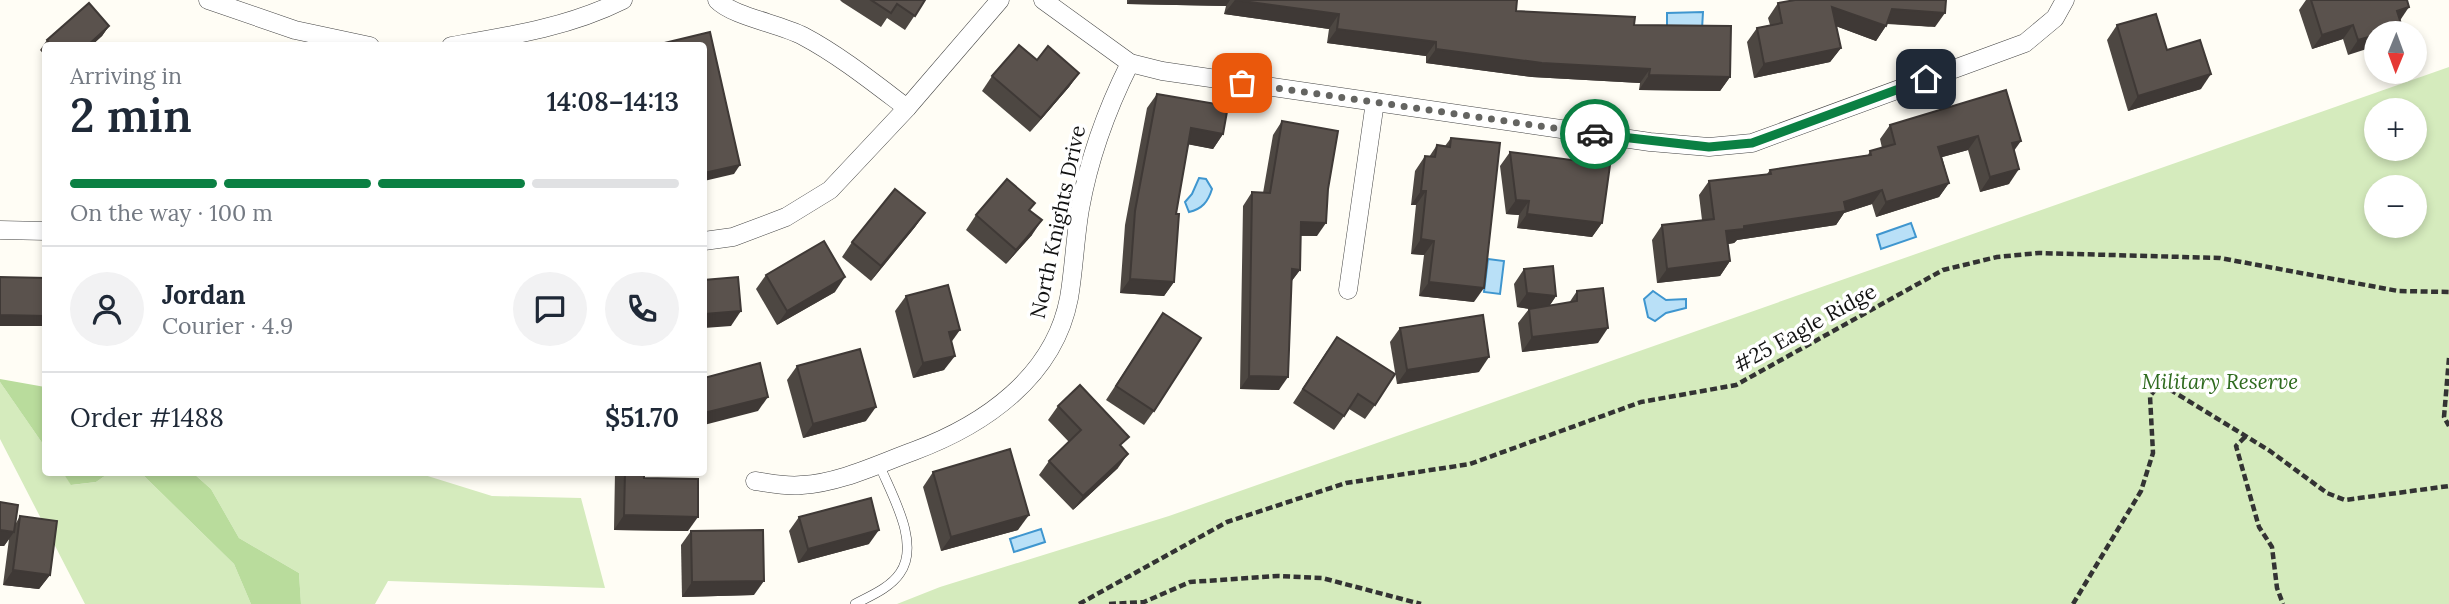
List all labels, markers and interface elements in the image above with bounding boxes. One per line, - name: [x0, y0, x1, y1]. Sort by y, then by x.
- north arrow: [2364, 21, 2427, 84]
- map controls: [2364, 21, 2427, 238]
- pin: [1896, 49, 1956, 109]
- pin: [1212, 53, 1272, 113]
- icon: home: [1907, 60, 1945, 98]
- text: Arriving in: [70, 61, 182, 90]
- icon: bag: [1223, 64, 1261, 102]
- text: 14:08–14:13: [547, 85, 679, 118]
- text: 2 min: [70, 86, 192, 145]
- button: +: [2364, 98, 2427, 161]
- courier: [1560, 99, 1630, 169]
- icon: car: [1576, 115, 1614, 153]
- street label: North Knights Drive: [1024, 123, 1091, 321]
- button: −: [2364, 175, 2427, 238]
- text: On the way · 100 m: [70, 198, 273, 227]
- button: person: [70, 272, 144, 346]
- button: chat: [513, 272, 587, 346]
- button: phone: [605, 272, 679, 346]
- street label: #25 Eagle Ridge: [1729, 277, 1881, 378]
- text: Jordan: [162, 278, 246, 311]
- text: Courier · 4.9: [162, 311, 293, 340]
- park label: Military Reserve: [2142, 368, 2298, 395]
- text: Order #1488: [70, 401, 224, 434]
- text: $51.70: [605, 401, 679, 434]

